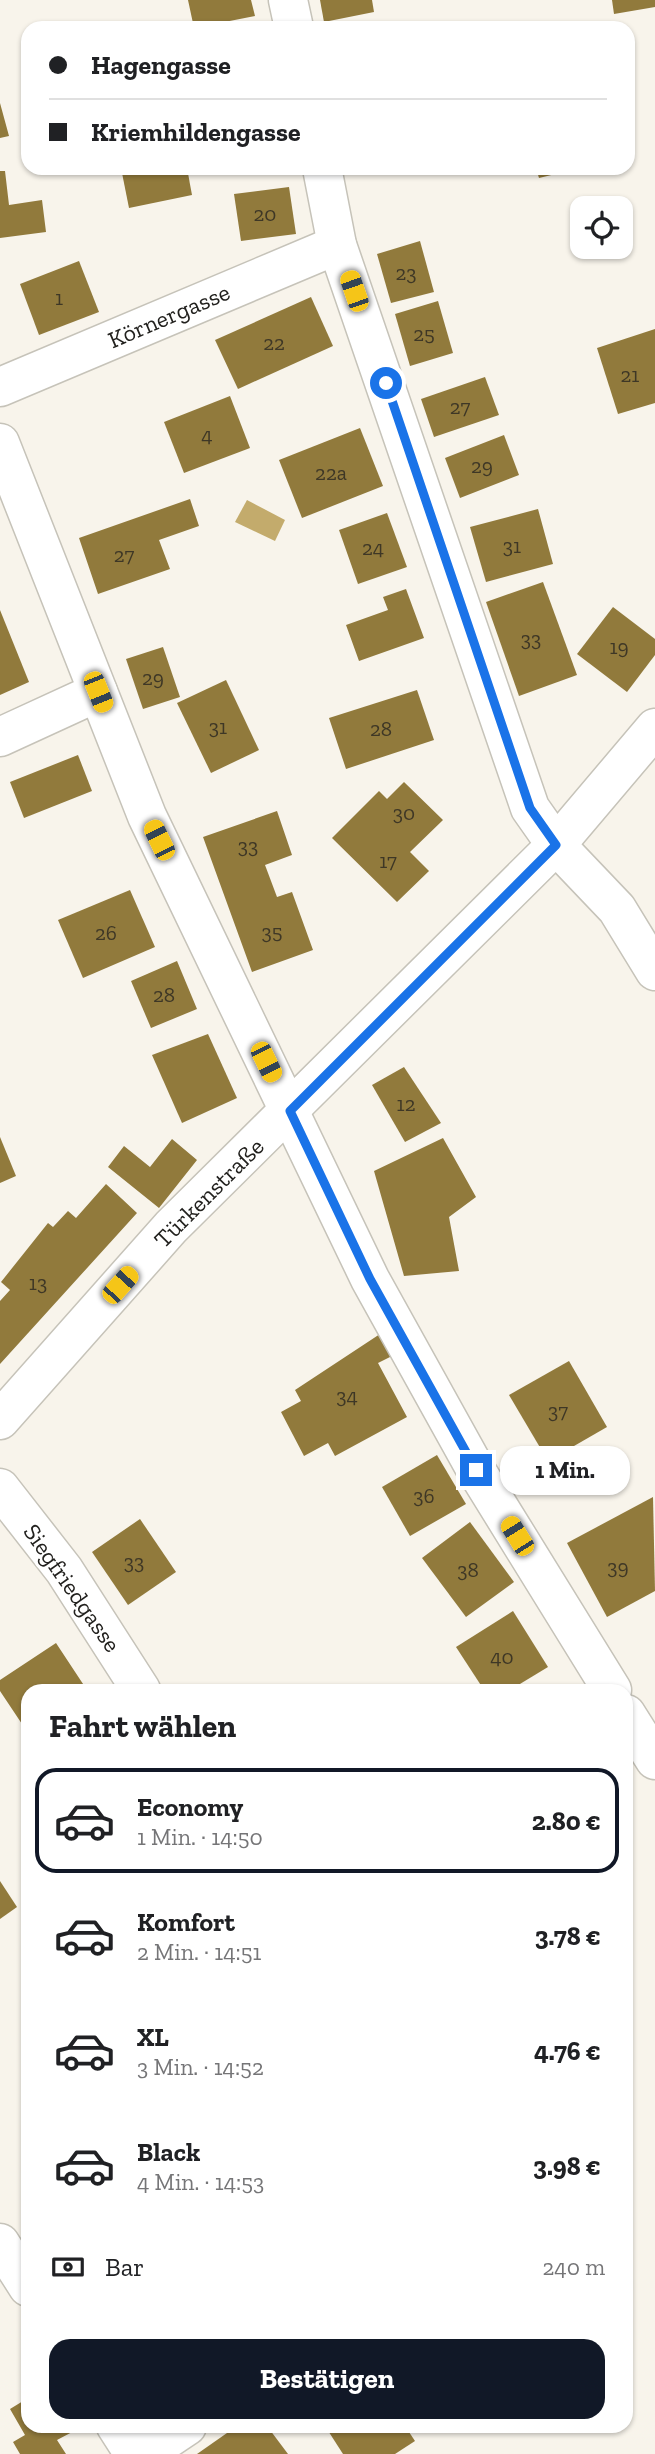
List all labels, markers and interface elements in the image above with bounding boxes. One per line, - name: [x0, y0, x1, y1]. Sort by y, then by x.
- text: Hagengasse: [91, 49, 231, 81]
- text: Kriemhildengasse: [91, 116, 301, 148]
- map controls: [570, 196, 633, 259]
- button: locate: [570, 196, 633, 259]
- house number: 20: [254, 201, 276, 226]
- house number: 23: [395, 260, 417, 285]
- car: [338, 268, 371, 314]
- street label: Körnergasse: [104, 277, 234, 354]
- house number: 1: [55, 285, 63, 310]
- house number: 25: [413, 321, 435, 346]
- house number: 22: [263, 330, 285, 355]
- house number: 21: [621, 362, 639, 387]
- route start: [370, 367, 402, 399]
- house number: 27: [450, 394, 470, 419]
- house number: 4: [201, 422, 213, 447]
- house number: 29: [471, 453, 493, 478]
- house number: 22a: [315, 460, 347, 485]
- house number: 31: [503, 533, 521, 558]
- house number: 24: [362, 535, 384, 560]
- house number: 27: [114, 542, 134, 567]
- house number: 33: [521, 626, 541, 651]
- house number: 19: [609, 634, 629, 659]
- house number: 29: [142, 665, 164, 690]
- car: [81, 669, 116, 715]
- house number: 31: [209, 714, 227, 739]
- house number: 28: [370, 716, 392, 741]
- house number: 30: [393, 800, 415, 825]
- car: [141, 817, 178, 863]
- house number: 33: [238, 833, 258, 858]
- house number: 17: [379, 848, 397, 873]
- house number: 35: [261, 919, 283, 944]
- house number: 26: [95, 920, 117, 945]
- house number: 28: [153, 982, 175, 1007]
- car: [248, 1039, 285, 1085]
- house number: 12: [397, 1091, 415, 1116]
- street label: Türkenstraße: [148, 1132, 270, 1254]
- car: [99, 1262, 142, 1308]
- house number: 13: [29, 1270, 47, 1295]
- house number: 34: [336, 1383, 358, 1408]
- house number: 37: [548, 1398, 568, 1423]
- callout: 1 Min.: [500, 1446, 630, 1494]
- route end: [460, 1454, 492, 1486]
- text: 1 Min.: [535, 1456, 595, 1484]
- house number: 36: [413, 1483, 435, 1508]
- car: [497, 1513, 538, 1559]
- street label: Siegfriedgasse: [18, 1518, 127, 1657]
- house number: 33: [124, 1549, 144, 1574]
- house number: 39: [607, 1554, 629, 1579]
- house number: 38: [457, 1557, 479, 1582]
- house number: 40: [490, 1644, 514, 1669]
- text: Fahrt wählen: [49, 1707, 236, 1745]
- icon: car: [53, 1789, 116, 1852]
- text: Economy: [137, 1791, 243, 1823]
- text: 2.80 €: [532, 1805, 601, 1837]
- text: 1 Min. · 14:50: [137, 1823, 263, 1851]
- icon: car: [53, 1904, 116, 1967]
- text: Komfort: [137, 1906, 235, 1938]
- text: 3.78 €: [535, 1920, 601, 1952]
- text: 2 Min. · 14:51: [137, 1938, 261, 1966]
- icon: car: [53, 2019, 116, 2082]
- text: XL: [137, 2021, 169, 2053]
- text: 4.76 €: [534, 2035, 601, 2067]
- text: 3 Min. · 14:52: [137, 2053, 264, 2081]
- icon: car: [53, 2134, 116, 2197]
- text: Black: [137, 2136, 200, 2168]
- text: 3.98 €: [533, 2150, 601, 2182]
- text: 4 Min. · 14:53: [137, 2168, 264, 2196]
- icon: cash: [49, 2248, 87, 2286]
- text: Bar: [105, 2251, 144, 2283]
- text: 240 m: [542, 2253, 605, 2281]
- button: Bestätigen: [49, 2339, 605, 2419]

